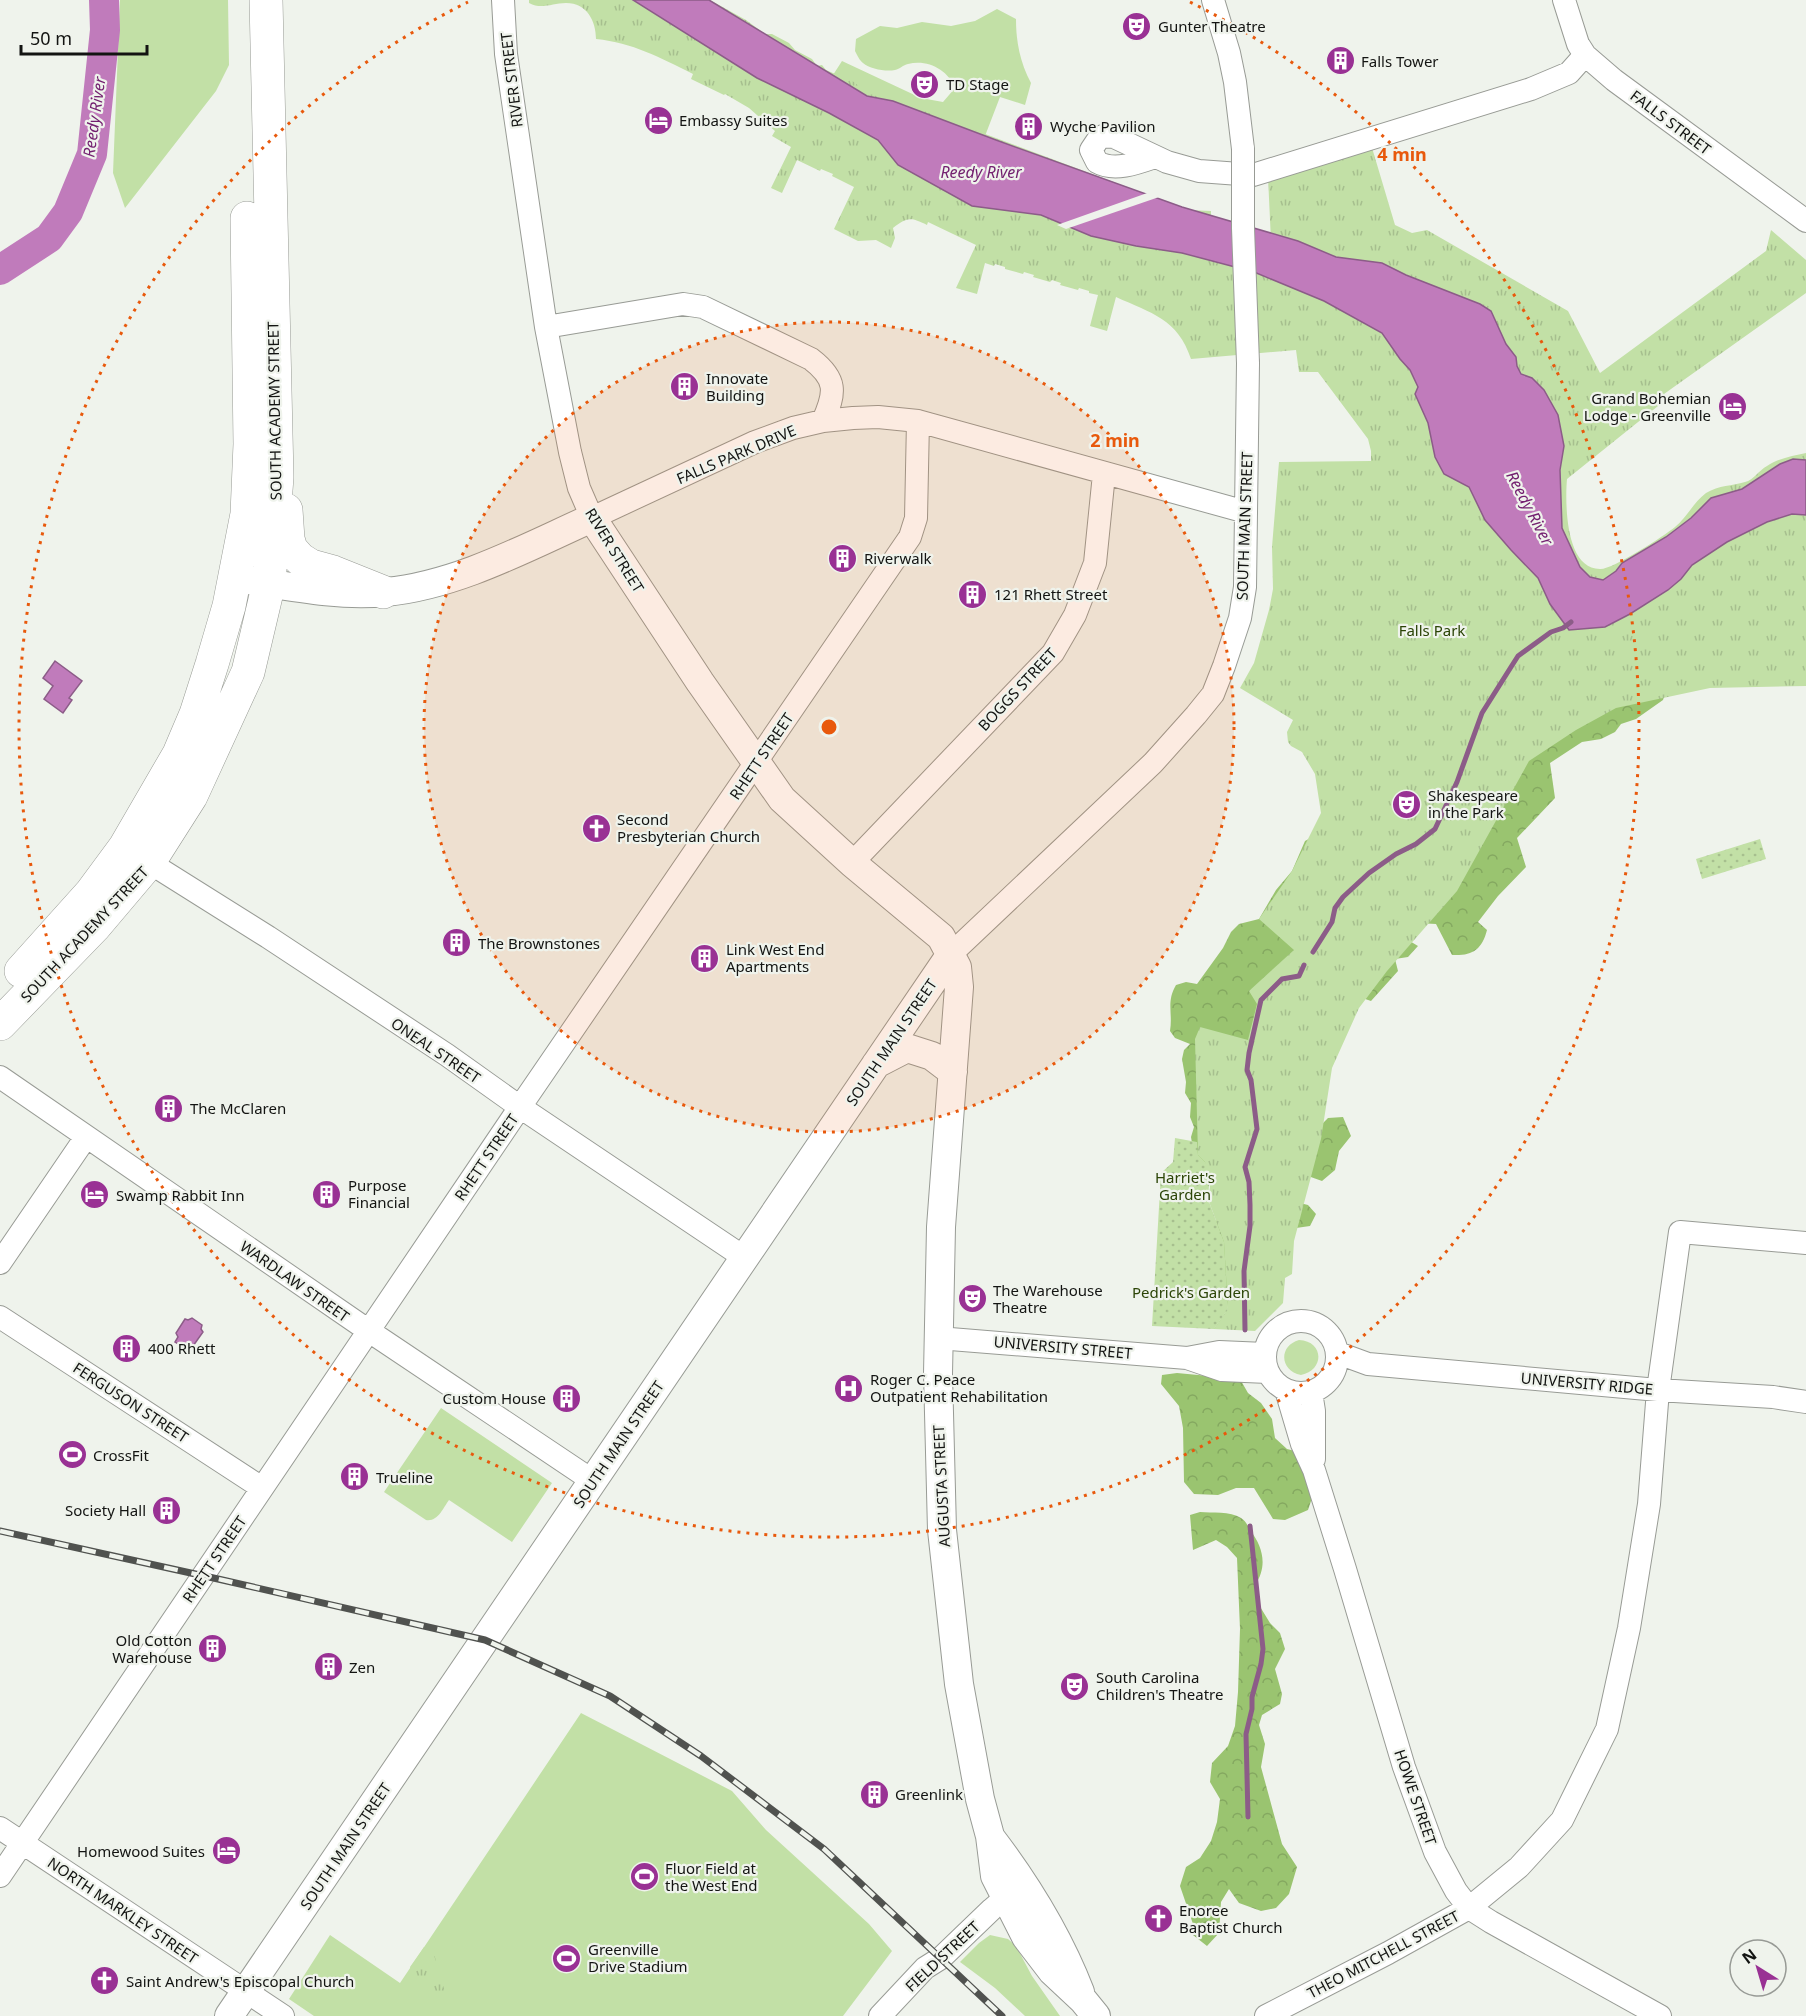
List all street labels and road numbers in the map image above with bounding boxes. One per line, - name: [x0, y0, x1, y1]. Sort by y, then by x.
- street label: RIVER STREET: [495, 31, 527, 129]
- street label: FALLS STREET: [1627, 85, 1716, 159]
- street label: SOUTH ACADEMY STREET: [262, 321, 286, 501]
- street label: FALLS PARK DRIVE: [673, 420, 799, 488]
- street label: SOUTH MAIN STREET: [1231, 451, 1257, 601]
- street label: RIVER STREET: [581, 504, 649, 597]
- street label: BOGGS STREET: [973, 643, 1061, 735]
- street label: RHETT STREET: [725, 708, 798, 803]
- street label: SOUTH ACADEMY STREET: [16, 861, 153, 1006]
- street label: SOUTH MAIN STREET: [841, 974, 941, 1109]
- street label: ONEAL STREET: [387, 1013, 485, 1088]
- street label: RHETT STREET: [450, 1109, 523, 1204]
- street label: WARDLAW STREET: [236, 1236, 354, 1327]
- street label: UNIVERSITY STREET: [993, 1331, 1134, 1363]
- street label: FERGUSON STREET: [70, 1357, 193, 1447]
- street label: UNIVERSITY RIDGE: [1520, 1367, 1654, 1399]
- street label: SOUTH MAIN STREET: [568, 1376, 668, 1511]
- street label: AUGUSTA STREET: [928, 1424, 954, 1548]
- street label: RHETT STREET: [178, 1511, 251, 1606]
- street label: HOWE STREET: [1390, 1747, 1442, 1848]
- street label: SOUTH MAIN STREET: [295, 1778, 395, 1913]
- street label: NORTH MARKLEY STREET: [44, 1852, 203, 1968]
- street label: THEO MITCHELL STREET: [1303, 1905, 1463, 2003]
- street label: FIELD STREET: [900, 1916, 984, 1996]

